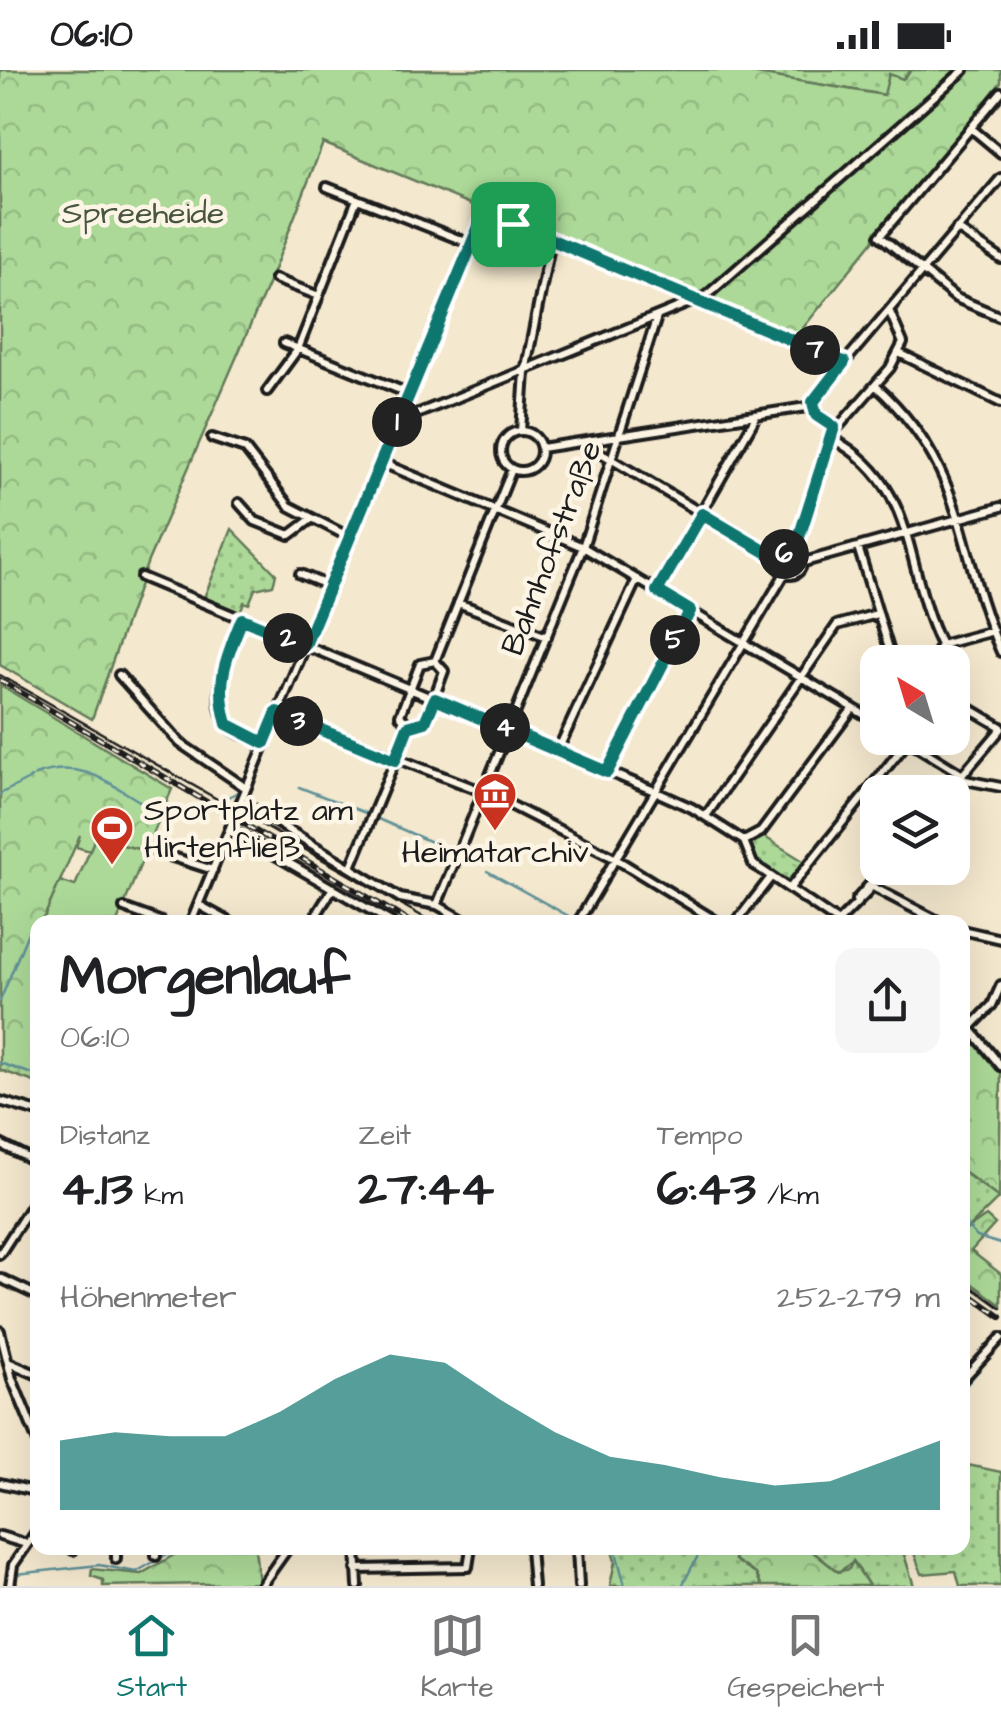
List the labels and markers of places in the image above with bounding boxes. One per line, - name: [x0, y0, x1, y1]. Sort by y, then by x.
- pin: [471, 182, 556, 267]
- pin: 7: [790, 325, 840, 375]
- pin: 1: [372, 397, 422, 447]
- pin: 6: [759, 529, 809, 579]
- pin: 2: [263, 613, 313, 663]
- pin: 5: [650, 615, 700, 665]
- pin: 3: [273, 696, 323, 746]
- pin: 4: [480, 703, 530, 753]
- museum icon: Heimatarchiv: [472, 771, 518, 832]
- place label: Sportplatz am Hirtenfließ: [144, 788, 353, 870]
- sports icon: Sportplatz am Hirtenfließ: [89, 805, 135, 866]
- place label: Heimatarchiv: [401, 830, 589, 875]

